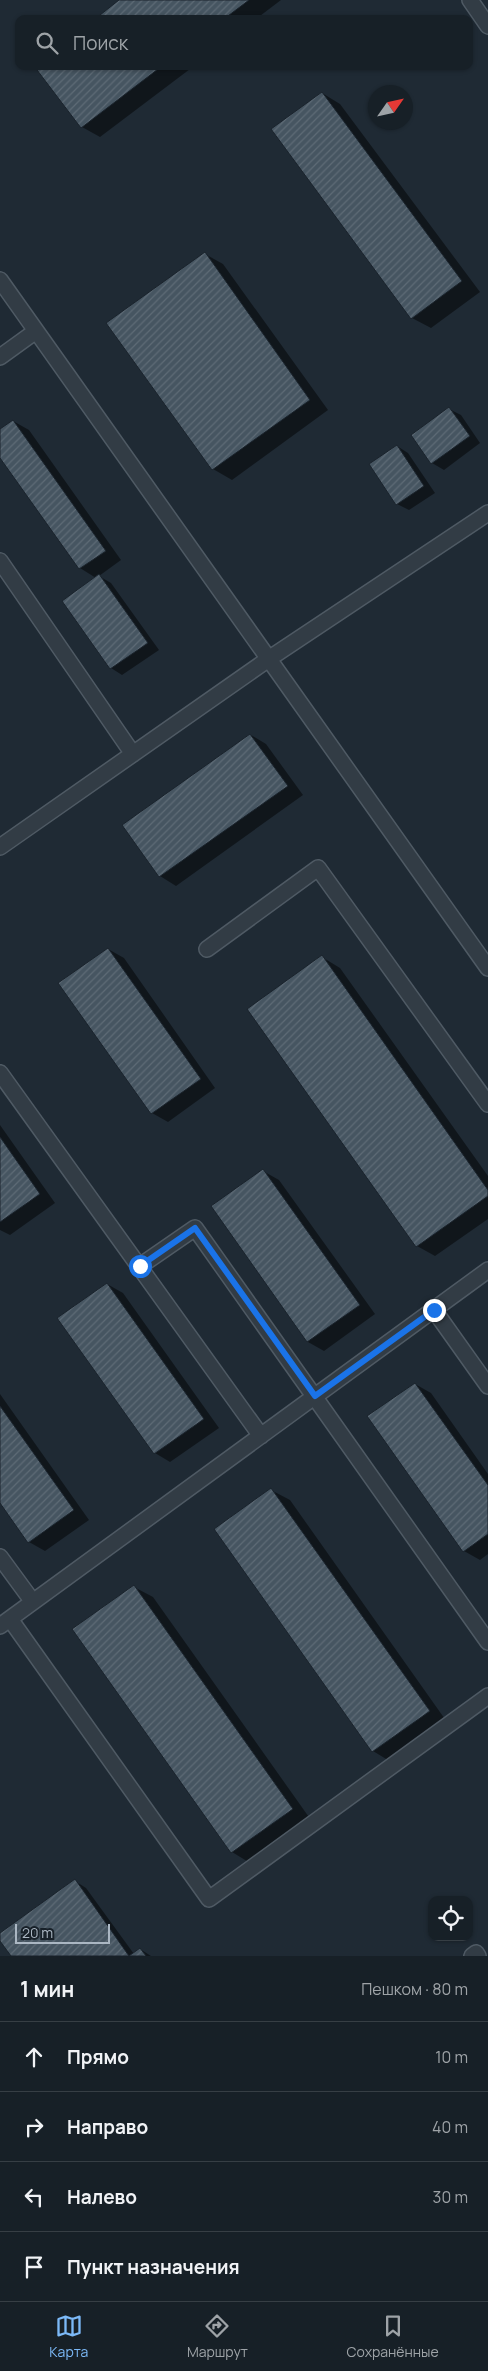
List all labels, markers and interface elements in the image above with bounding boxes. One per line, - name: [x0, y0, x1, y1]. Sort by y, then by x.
- search box: [15, 15, 473, 70]
- icon: search: [33, 29, 61, 57]
- text: Поиск: [73, 30, 128, 56]
- north arrow: [368, 85, 413, 130]
- route start: [129, 1255, 152, 1278]
- route end: [423, 1299, 446, 1322]
- map controls: [428, 1896, 473, 1941]
- button: locate: [428, 1896, 473, 1941]
- scale bar: [15, 1921, 110, 1944]
- text: 20 m: [22, 1923, 53, 1942]
- text: 1 мин: [20, 1975, 74, 2003]
- text: Пешком · 80 m: [361, 1978, 468, 2000]
- icon: ahead: [20, 2043, 48, 2071]
- text: Прямо: [67, 2044, 129, 2070]
- text: 10 m: [435, 2046, 468, 2068]
- icon: right: [20, 2113, 48, 2141]
- text: Направо: [67, 2114, 148, 2140]
- text: 40 m: [432, 2116, 468, 2138]
- icon: left: [20, 2183, 48, 2211]
- text: Налево: [67, 2184, 137, 2210]
- text: 30 m: [433, 2186, 468, 2208]
- icon: arrive: [20, 2253, 48, 2281]
- text: Пункт назначения: [67, 2254, 240, 2280]
- tab: Карта: [49, 2312, 88, 2361]
- tab: Маршрут: [187, 2312, 248, 2361]
- tab: Сохранённые: [347, 2312, 439, 2361]

